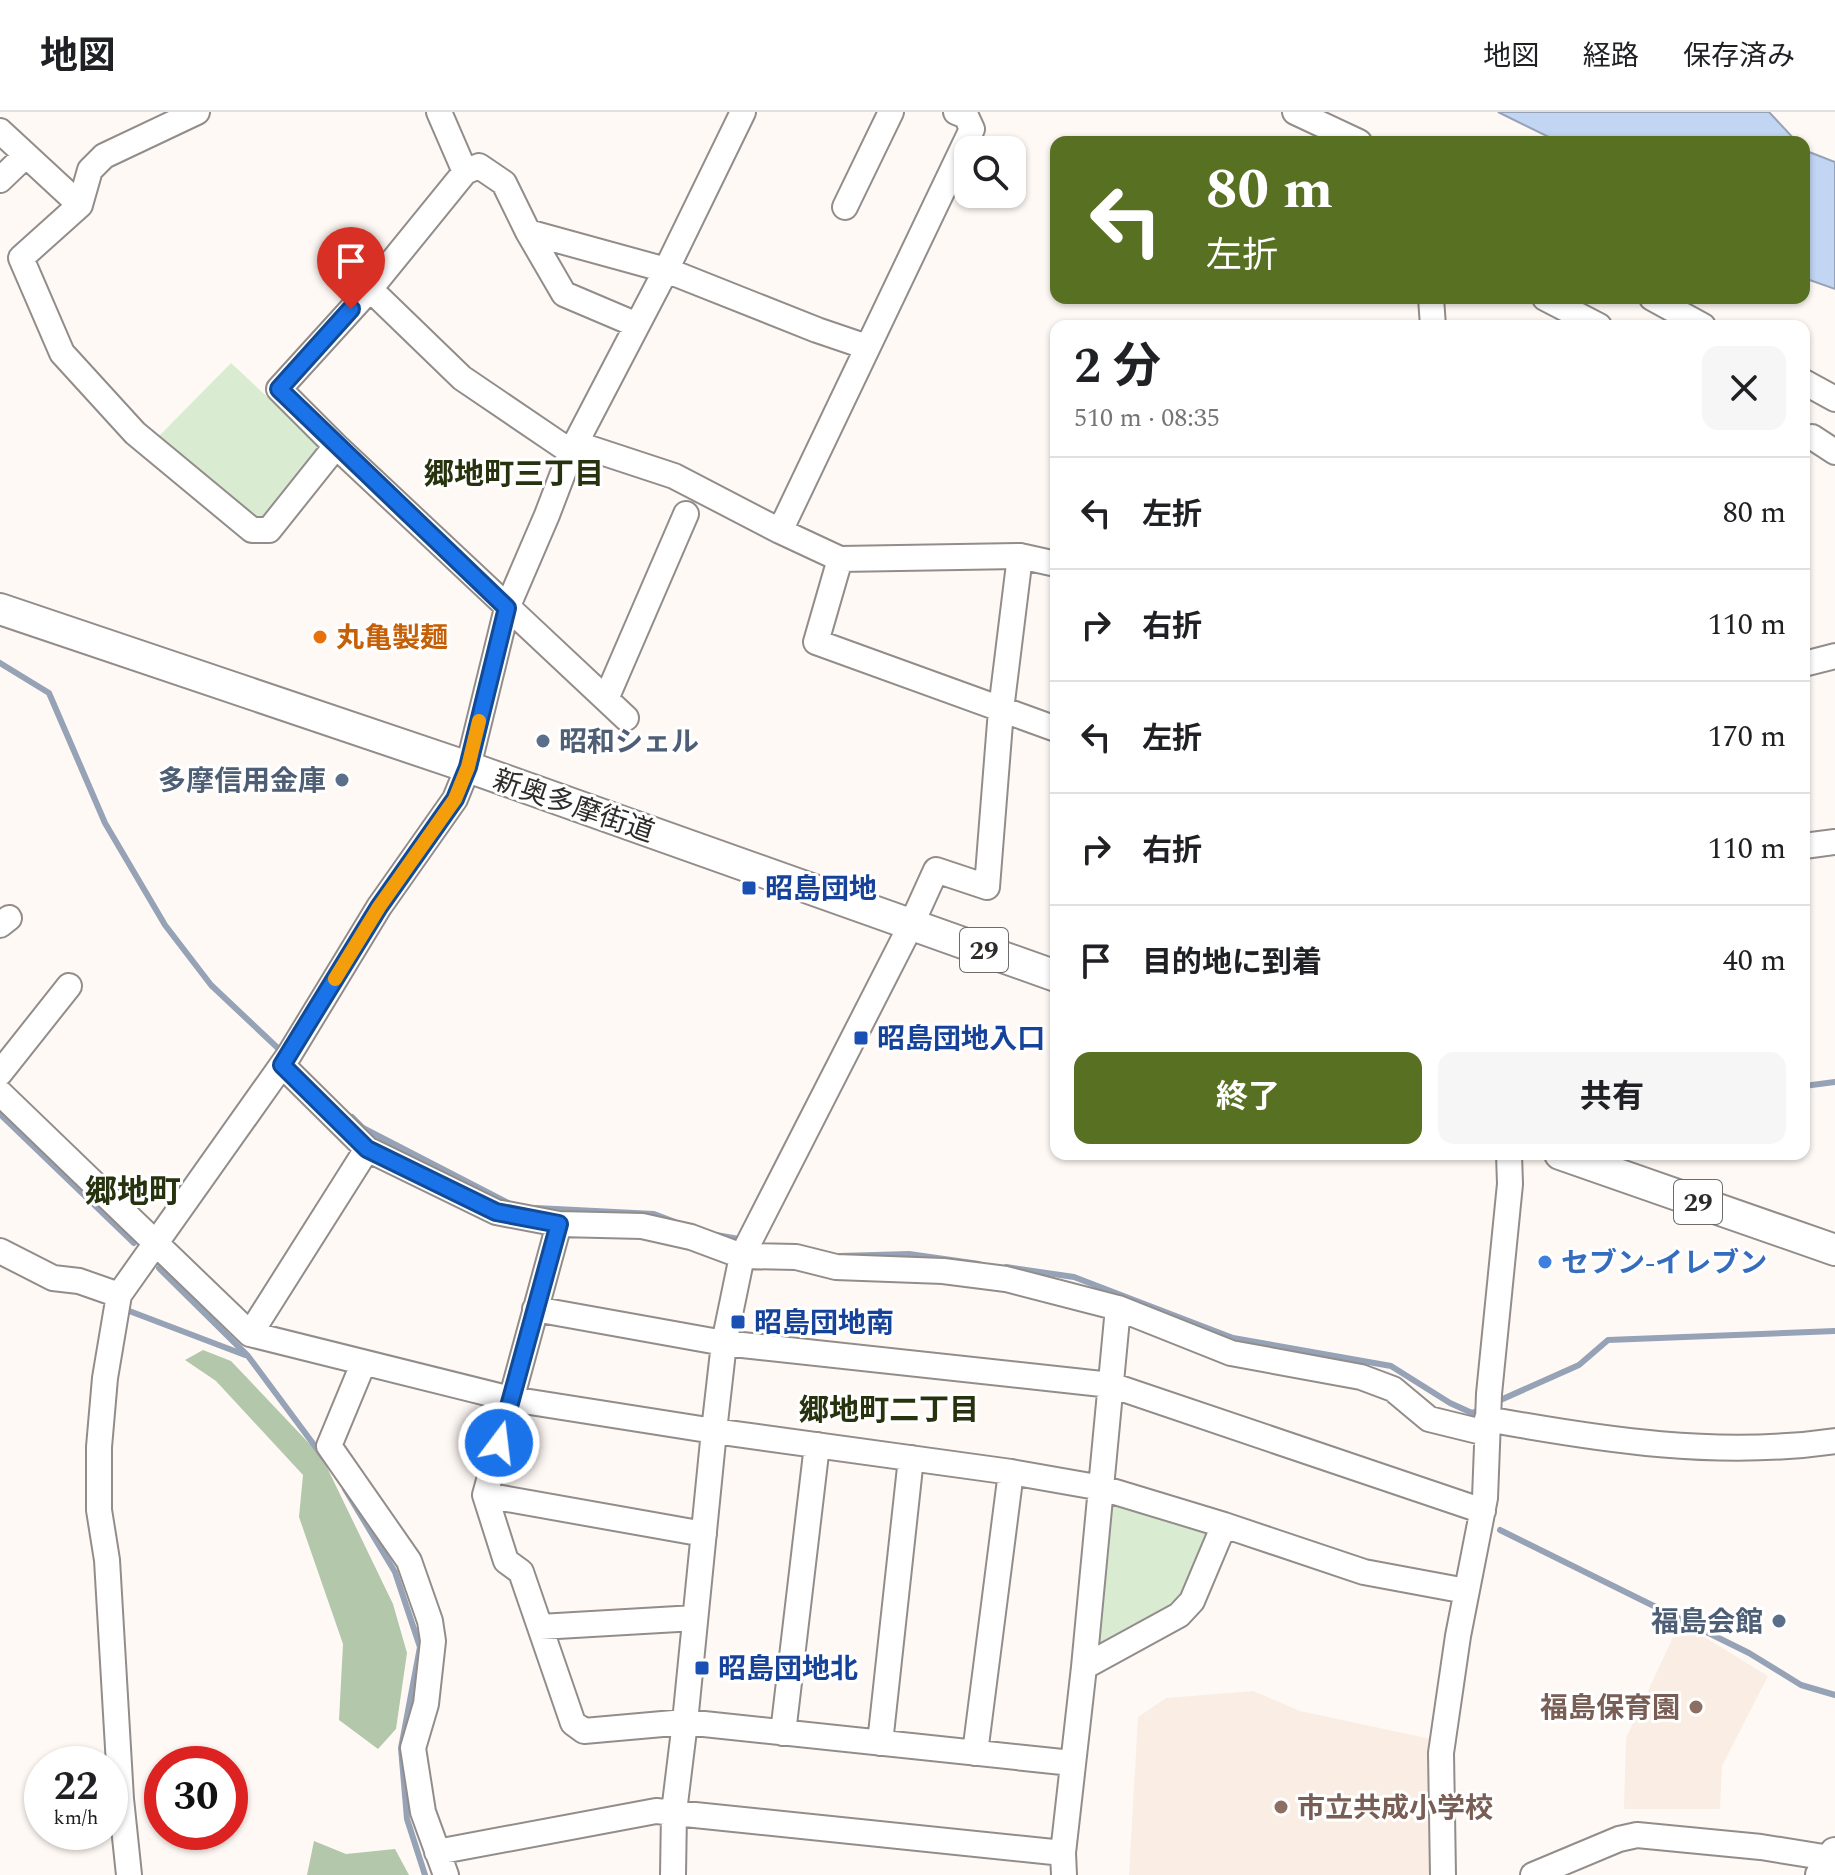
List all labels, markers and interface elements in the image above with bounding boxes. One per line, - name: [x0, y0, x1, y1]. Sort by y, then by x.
- text: 地図: [40, 28, 116, 86]
- text: 地図: [1483, 35, 1539, 78]
- text: 経路: [1583, 35, 1639, 78]
- text: 保存済み: [1683, 35, 1795, 78]
- map controls: [954, 136, 1026, 208]
- button: search: [954, 136, 1026, 208]
- text: 80 m: [1206, 148, 1333, 233]
- icon: left: [1074, 168, 1178, 272]
- pin: [317, 227, 385, 309]
- text: 左折: [1206, 229, 1278, 284]
- icon: arrive: [329, 239, 373, 283]
- text: 2 分: [1074, 331, 1161, 404]
- button: close: [1702, 346, 1786, 430]
- text: 510 m · 08:35: [1074, 398, 1220, 438]
- district label: 郷地町三丁目: [424, 452, 604, 498]
- text: 80 m: [1723, 490, 1786, 536]
- icon: left: [1074, 491, 1118, 535]
- text: 左折: [1142, 492, 1202, 538]
- text: 110 m: [1708, 602, 1786, 648]
- icon: right: [1074, 603, 1118, 647]
- text: 右折: [1142, 604, 1202, 650]
- place label: 丸亀製麺: [336, 617, 448, 660]
- marker: 丸亀製麺: [311, 628, 329, 646]
- text: 170 m: [1708, 714, 1786, 760]
- icon: left: [1074, 715, 1118, 759]
- text: 左折: [1142, 716, 1202, 762]
- place label: 昭和シェル: [559, 721, 699, 764]
- marker: 昭和シェル: [534, 732, 552, 750]
- street label: 新奥多摩街道: [487, 759, 660, 854]
- place label: 多摩信用金庫: [158, 760, 326, 803]
- marker: 多摩信用金庫: [333, 771, 351, 789]
- text: 110 m: [1708, 826, 1786, 872]
- icon: right: [1074, 827, 1118, 871]
- text: 右折: [1142, 828, 1202, 874]
- place label: 昭島団地: [765, 868, 877, 911]
- marker: 昭島団地: [740, 879, 758, 897]
- road number: 29: [960, 928, 1008, 972]
- text: 40 m: [1723, 938, 1786, 984]
- icon: arrive: [1074, 939, 1118, 983]
- text: 目的地に到着: [1142, 940, 1322, 986]
- place label: 昭島団地入口: [877, 1018, 1045, 1061]
- marker: 昭島団地入口: [852, 1029, 870, 1047]
- button: 終了: [1074, 1052, 1422, 1144]
- button: 共有: [1438, 1052, 1786, 1144]
- district label: 郷地町: [85, 1168, 181, 1217]
- road number: 29: [1674, 1180, 1722, 1224]
- place label: セブン-イレブン: [1561, 1242, 1767, 1285]
- marker: セブン-イレブン: [1536, 1253, 1554, 1271]
- place label: 昭島団地南: [754, 1302, 894, 1345]
- marker: 昭島団地南: [729, 1313, 747, 1331]
- district label: 郷地町二丁目: [799, 1388, 979, 1434]
- position arrow: [457, 1401, 541, 1485]
- place label: 福島会館: [1651, 1601, 1763, 1644]
- marker: 福島会館: [1770, 1612, 1788, 1630]
- place label: 昭島団地北: [718, 1648, 858, 1691]
- marker: 昭島団地北: [693, 1659, 711, 1677]
- place label: 福島保育園: [1540, 1687, 1680, 1730]
- marker: 福島保育園: [1687, 1698, 1705, 1716]
- speed limit sign: 30: [144, 1746, 248, 1850]
- text: 22: [54, 1757, 98, 1818]
- place label: 市立共成小学校: [1297, 1787, 1493, 1830]
- marker: 市立共成小学校: [1272, 1798, 1290, 1816]
- text: km/h: [54, 1803, 99, 1833]

